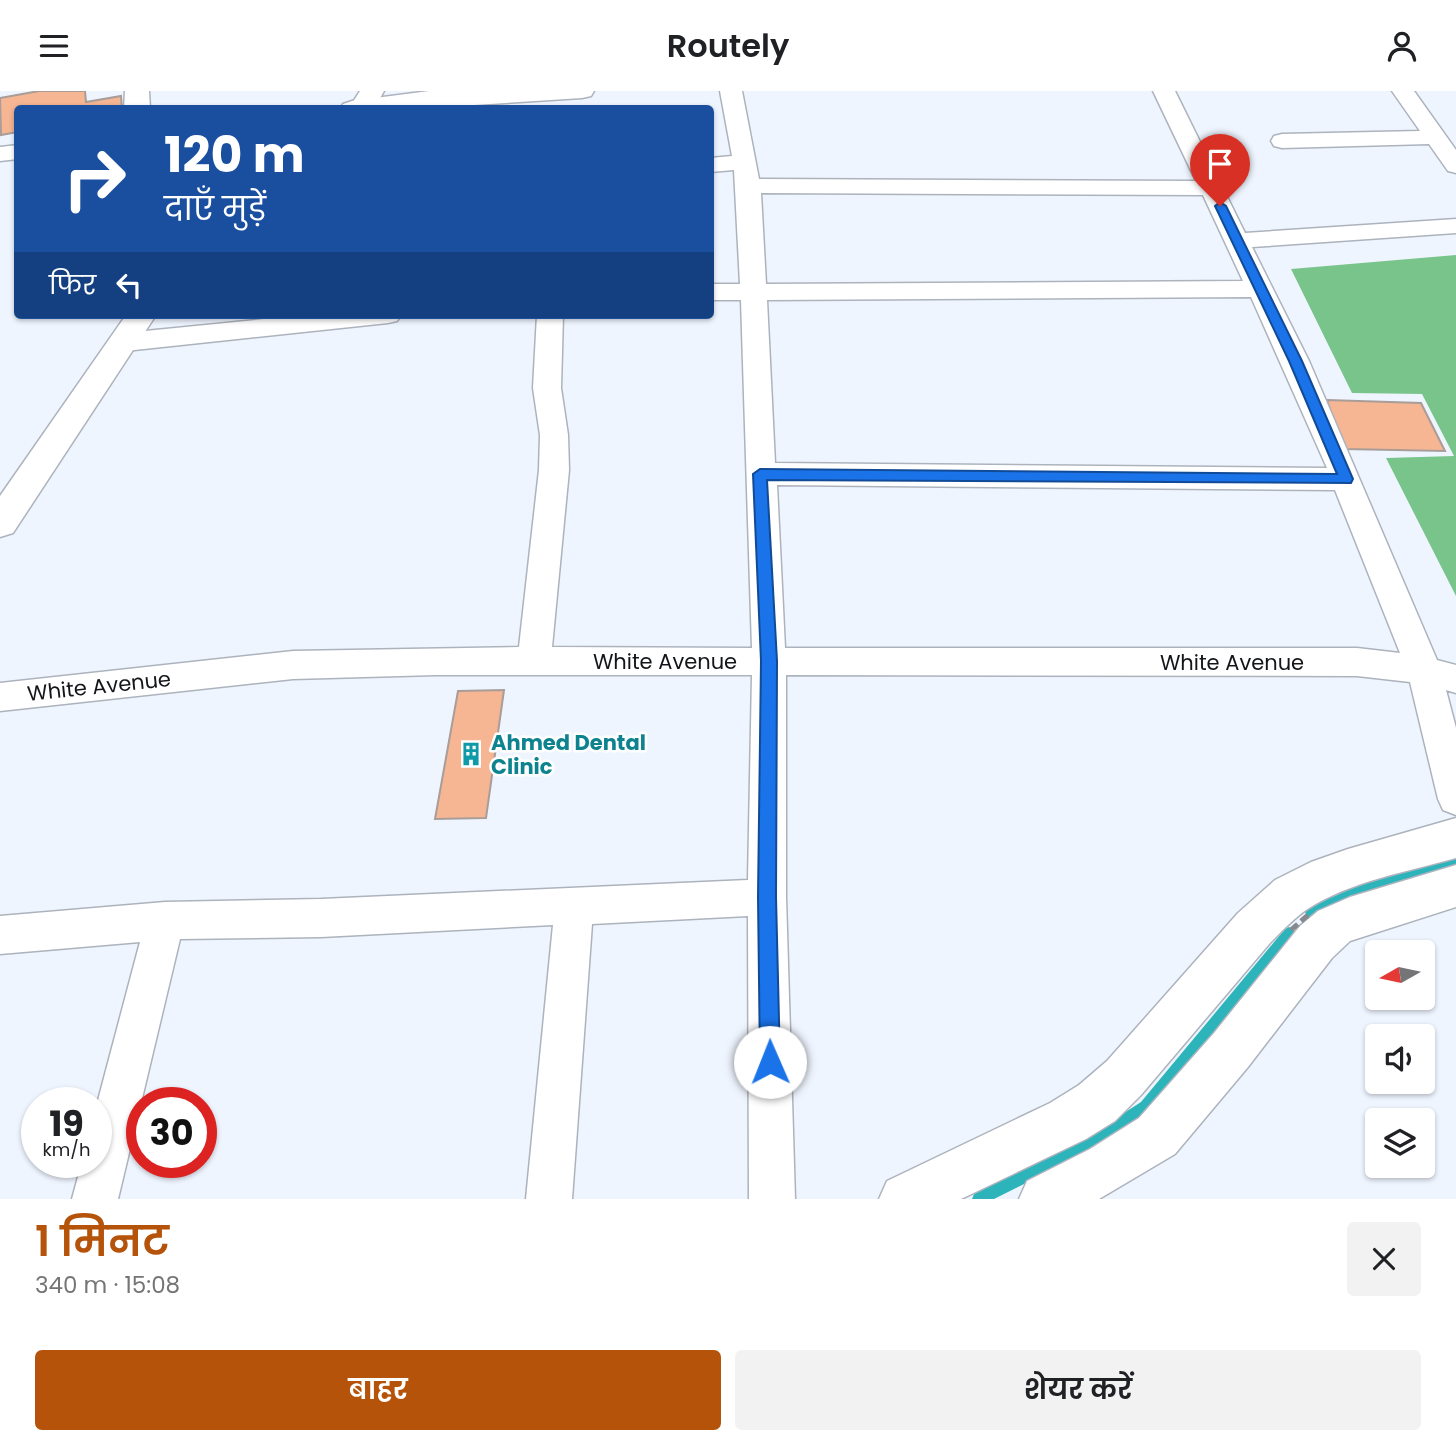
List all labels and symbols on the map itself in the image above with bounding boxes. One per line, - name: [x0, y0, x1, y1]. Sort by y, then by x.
- pin: [1190, 134, 1250, 206]
- street label: White Avenue: [593, 647, 737, 676]
- street label: White Avenue: [1160, 648, 1304, 677]
- street label: White Avenue: [26, 664, 172, 708]
- place label: Ahmed Dental Clinic: [491, 728, 646, 781]
- building icon: Ahmed Dental Clinic: [457, 740, 485, 768]
- north arrow: [1365, 940, 1435, 1010]
- position arrow: [733, 1025, 807, 1099]
- speed limit sign: 30: [126, 1087, 217, 1178]

